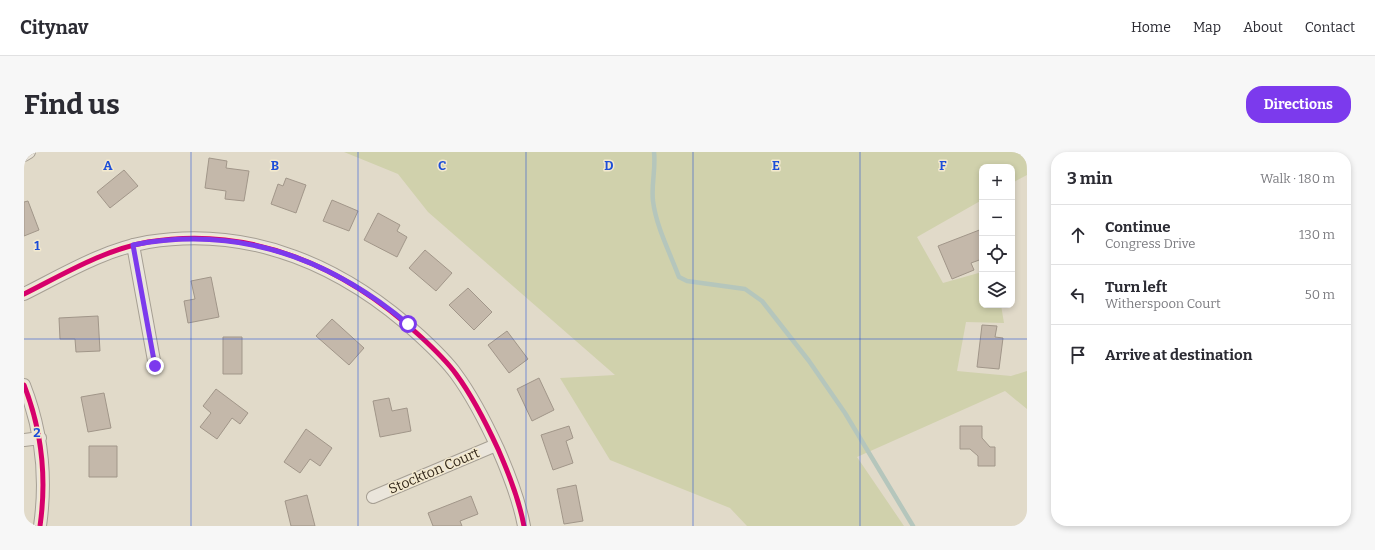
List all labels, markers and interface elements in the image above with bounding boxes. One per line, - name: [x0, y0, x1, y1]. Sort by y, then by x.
- text: Citynav: [20, 16, 88, 39]
- text: Home: [1131, 19, 1171, 36]
- text: Map: [1193, 19, 1221, 36]
- text: About: [1243, 19, 1283, 36]
- text: Contact: [1305, 19, 1355, 36]
- button: Directions: [1246, 86, 1351, 123]
- text: Find us: [24, 88, 120, 121]
- text: A: [103, 158, 113, 173]
- text: B: [271, 158, 279, 173]
- text: C: [438, 158, 446, 173]
- text: D: [604, 158, 614, 173]
- text: E: [772, 158, 780, 173]
- text: F: [939, 158, 947, 173]
- map controls: [979, 164, 1015, 308]
- button: +: [979, 164, 1015, 200]
- text: 3 min: [1067, 168, 1112, 189]
- text: Walk · 180 m: [1260, 171, 1335, 186]
- button: −: [979, 200, 1015, 236]
- text: Continue: [1105, 218, 1171, 236]
- icon: ahead: [1067, 224, 1089, 246]
- text: 130 m: [1299, 227, 1335, 242]
- button: locate: [979, 236, 1015, 272]
- text: Congress Drive: [1105, 236, 1195, 251]
- text: 1: [34, 238, 40, 253]
- button: layers: [979, 272, 1015, 308]
- text: Turn left: [1105, 278, 1167, 296]
- icon: left: [1067, 284, 1089, 306]
- text: 50 m: [1305, 287, 1335, 302]
- text: Witherspoon Court: [1105, 296, 1221, 311]
- route start: [399, 315, 417, 333]
- icon: arrive: [1067, 344, 1089, 366]
- text: Arrive at destination: [1105, 346, 1252, 364]
- route end: [146, 357, 164, 375]
- text: 2: [33, 425, 41, 440]
- street label: Stockton Court: [386, 444, 482, 498]

